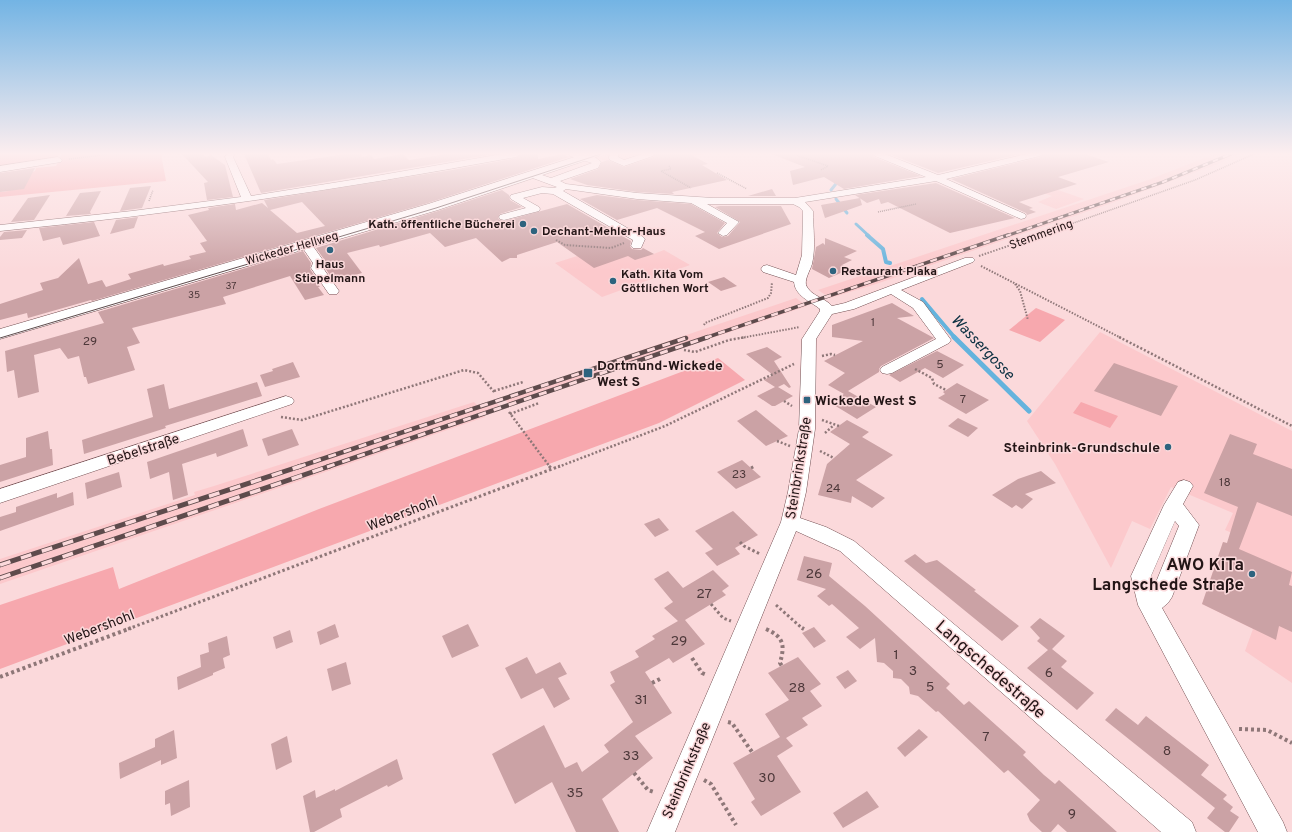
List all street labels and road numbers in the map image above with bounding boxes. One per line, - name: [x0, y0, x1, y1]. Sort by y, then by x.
- street label: Stemmering: [1007, 216, 1075, 254]
- street label: Wickeder Hellweg: [244, 228, 340, 270]
- street label: Steinbrinkstraße: [783, 416, 816, 520]
- street label: Bebelstraße: [105, 431, 182, 470]
- street label: Webershohl: [365, 493, 440, 536]
- street label: Webershohl: [62, 607, 137, 650]
- street label: Langschedestraße: [930, 616, 1050, 725]
- street label: Steinbrinkstraße: [659, 720, 715, 821]

